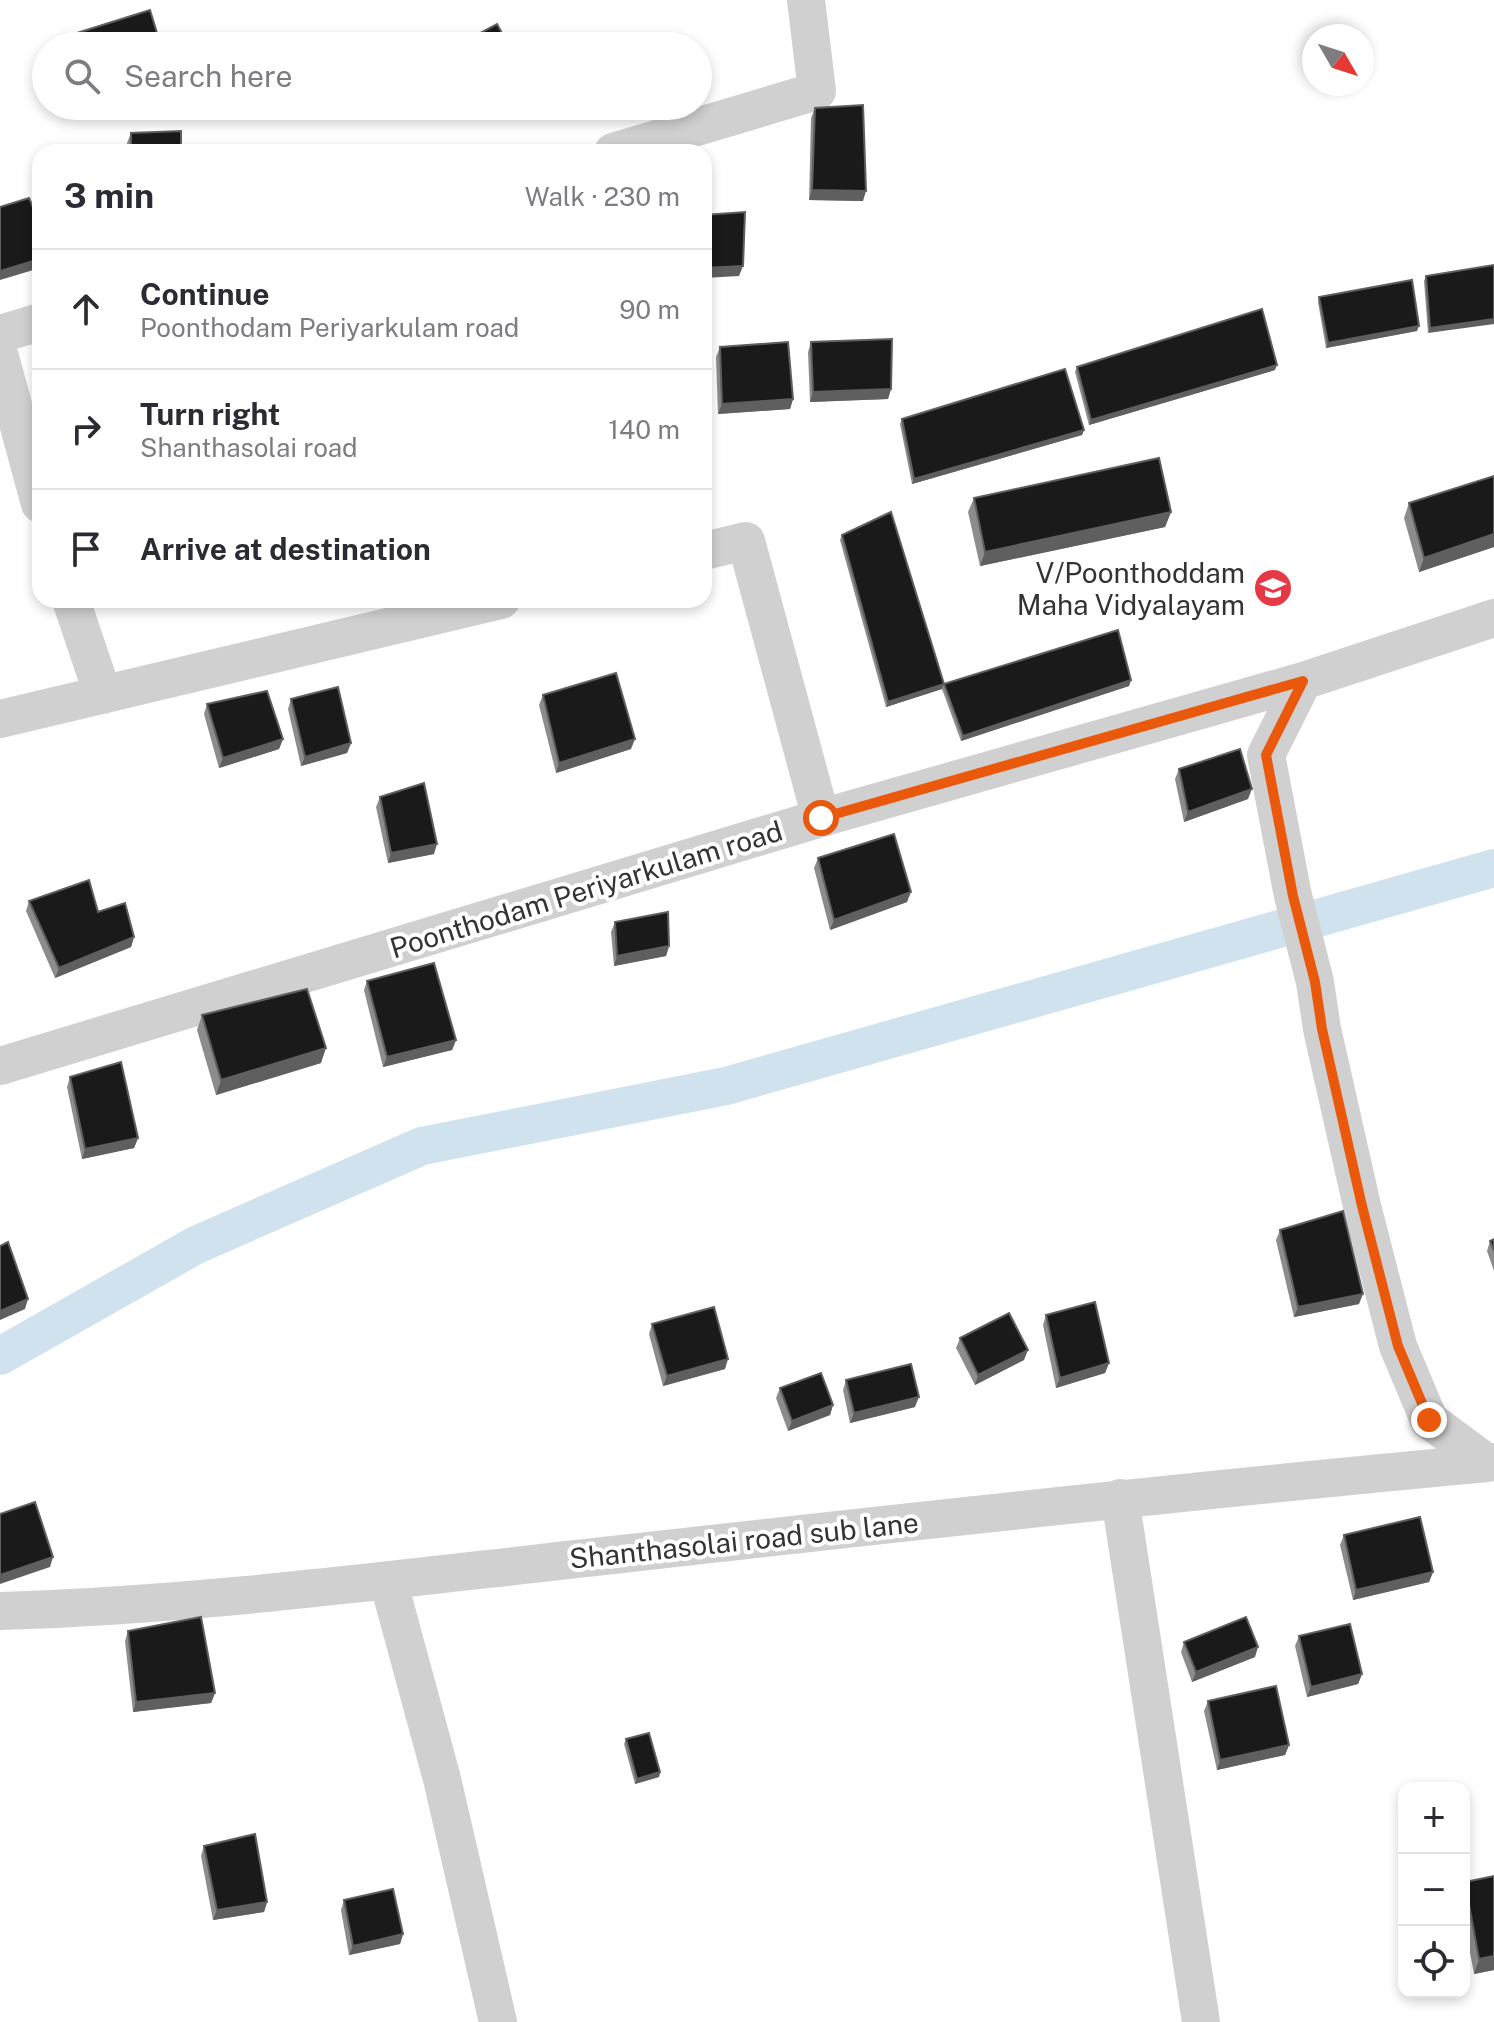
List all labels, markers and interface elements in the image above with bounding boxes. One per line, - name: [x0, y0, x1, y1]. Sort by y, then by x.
- north arrow: [1302, 24, 1374, 96]
- search box: [32, 32, 712, 120]
- icon: search: [60, 54, 104, 98]
- text: Search here: [124, 58, 292, 94]
- text: 3 min: [64, 176, 154, 216]
- text: Walk · 230 m: [525, 181, 680, 212]
- text: Continue: [140, 276, 270, 312]
- icon: ahead: [64, 287, 108, 331]
- text: 90 m: [619, 294, 680, 325]
- text: Poonthodam Periyarkulam road: [140, 312, 519, 343]
- text: Turn right: [140, 396, 280, 432]
- icon: right: [64, 407, 108, 451]
- text: 140 m: [608, 414, 680, 445]
- text: Shanthasolai road: [140, 432, 358, 463]
- icon: arrive: [64, 527, 108, 571]
- text: Arrive at destination: [140, 531, 431, 567]
- place label: V/Poonthoddam Maha Vidyalayam: [1017, 556, 1245, 621]
- school or university icon: V/Poonthoddam Maha Vidyalayam: [1252, 567, 1294, 609]
- route start: [803, 800, 839, 836]
- street label: Poonthodam Periyarkulam road: [386, 813, 786, 965]
- route end: [1411, 1402, 1447, 1438]
- street label: Shanthasolai road sub lane: [568, 1505, 920, 1575]
- map controls: [1398, 1782, 1470, 1998]
- button: +: [1398, 1782, 1470, 1854]
- button: −: [1398, 1854, 1470, 1926]
- button: locate: [1398, 1926, 1470, 1998]

